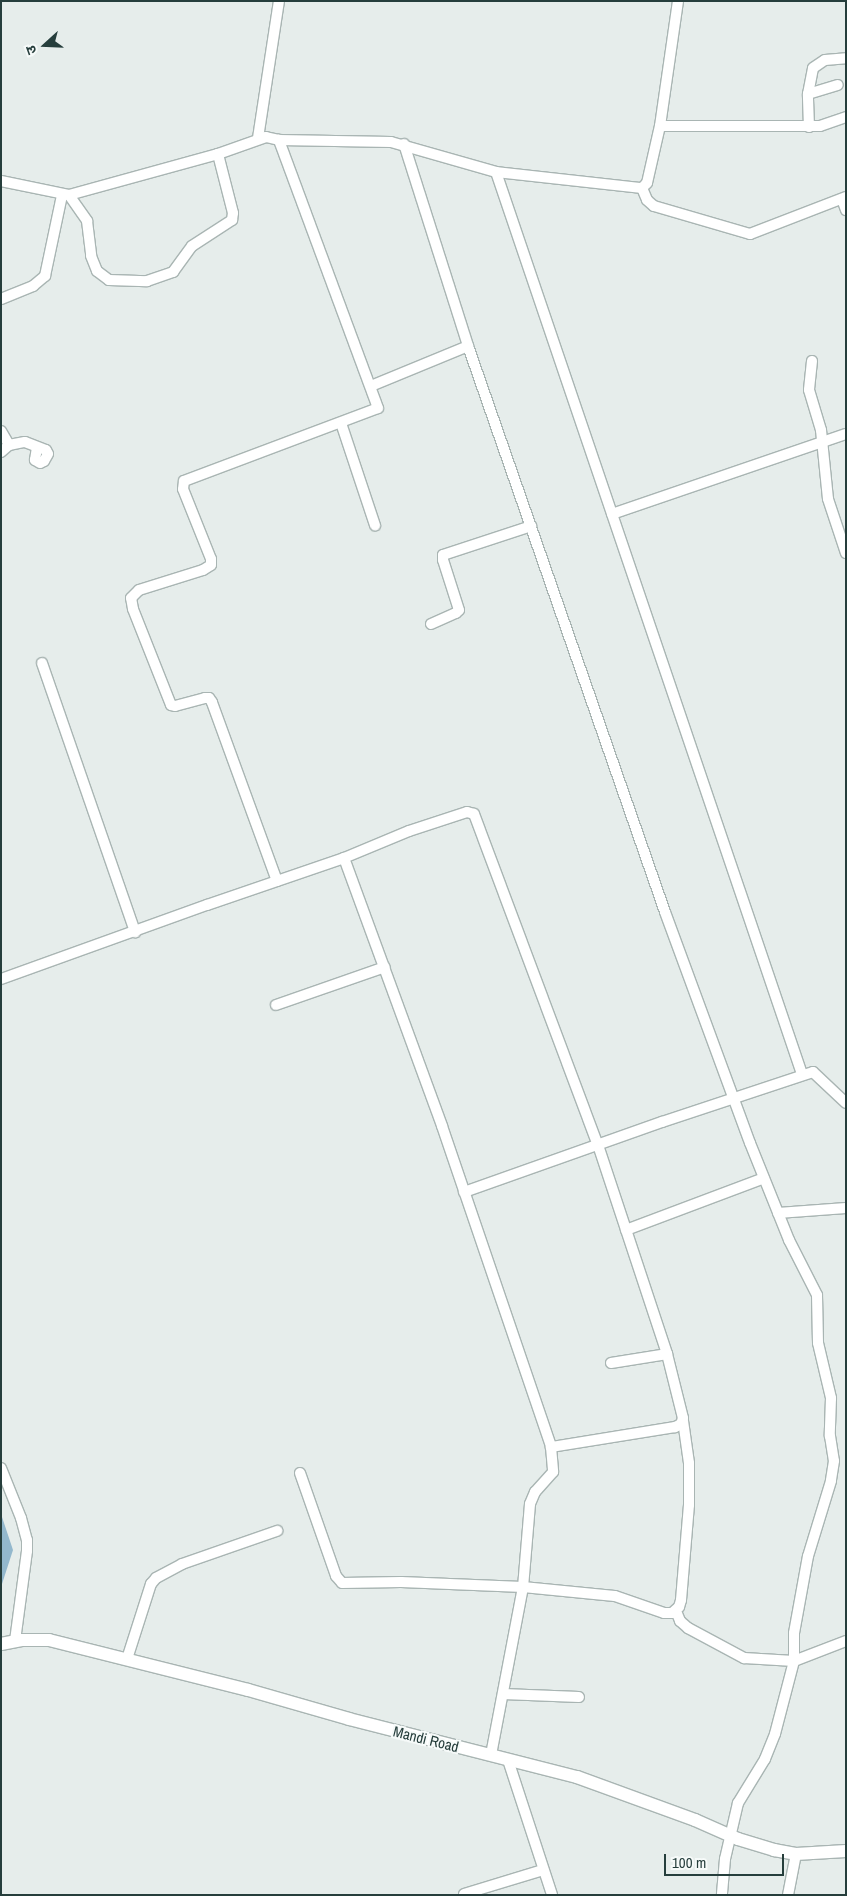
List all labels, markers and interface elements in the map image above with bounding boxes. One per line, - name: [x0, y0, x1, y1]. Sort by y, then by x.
- north arrow: [20, 20, 70, 70]
- text: उ: [21, 43, 41, 57]
- street label: Mandi Road: [391, 1722, 461, 1756]
- scale bar: [667, 1844, 787, 1876]
- text: 100 m: [672, 1852, 706, 1873]

